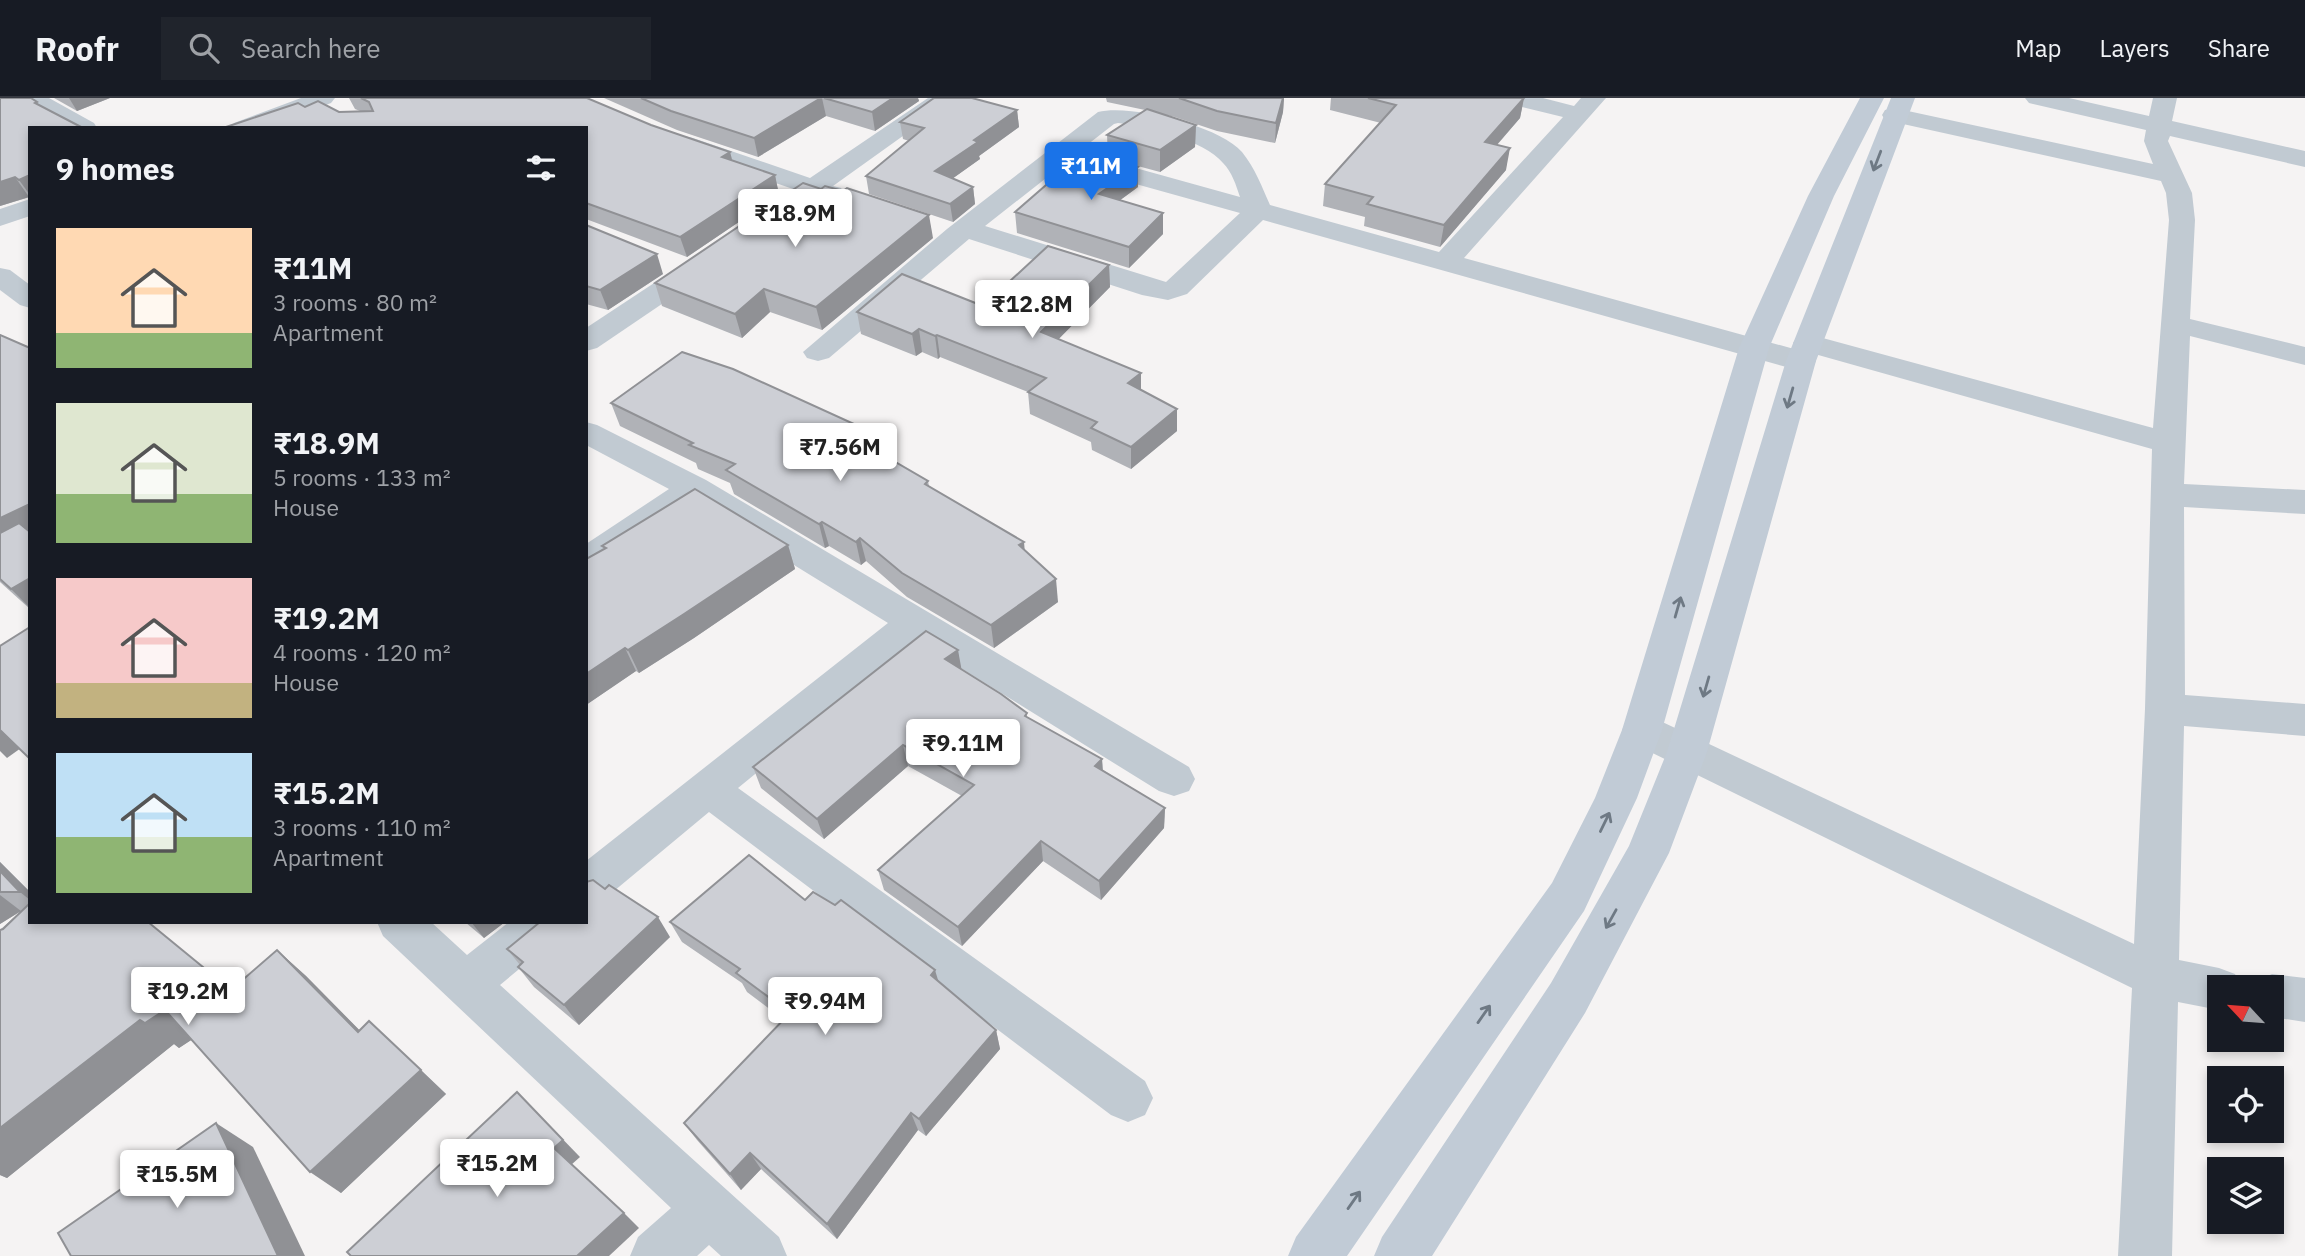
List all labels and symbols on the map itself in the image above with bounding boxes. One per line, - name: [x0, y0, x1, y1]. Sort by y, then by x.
- pin: ₹11M: [1050, 142, 1132, 202]
- one-way arrow: [1869, 150, 1882, 171]
- pin: ₹18.9M: [738, 190, 852, 249]
- pin: ₹12.8M: [975, 280, 1089, 340]
- one-way arrow: [1783, 386, 1796, 408]
- pin: ₹7.56M: [783, 424, 897, 483]
- one-way arrow: [1672, 596, 1685, 618]
- one-way arrow: [1699, 675, 1712, 697]
- pin: ₹9.11M: [906, 720, 1020, 779]
- one-way arrow: [1599, 812, 1612, 833]
- one-way arrow: [1604, 908, 1617, 929]
- pin: ₹19.2M: [131, 968, 245, 1027]
- north arrow: [2207, 975, 2284, 1052]
- pin: ₹9.94M: [768, 978, 882, 1037]
- one-way arrow: [1477, 1005, 1492, 1024]
- pin: ₹15.2M: [440, 1140, 554, 1199]
- pin: ₹15.5M: [120, 1150, 234, 1210]
- one-way arrow: [1347, 1191, 1361, 1210]

